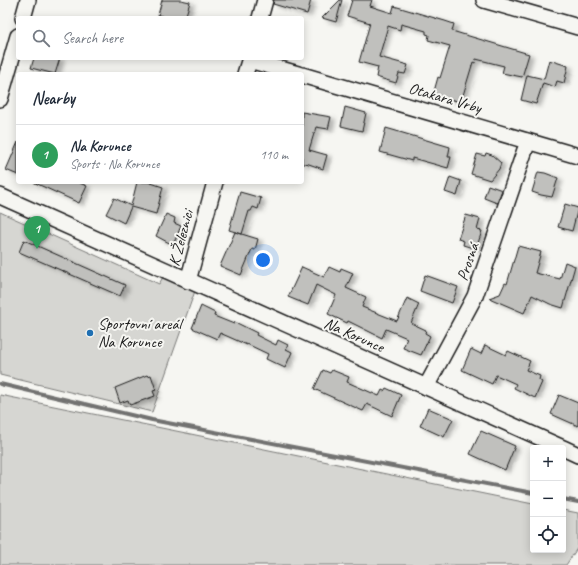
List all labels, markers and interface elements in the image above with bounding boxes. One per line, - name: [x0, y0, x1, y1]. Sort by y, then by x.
- search box: [16, 16, 304, 60]
- icon: search: [30, 27, 52, 49]
- text: Search here: [62, 29, 123, 48]
- street label: Otakara Vrby: [406, 78, 485, 118]
- text: Nearby: [32, 88, 75, 109]
- text: Na Korunce: [70, 137, 131, 156]
- text: 1: [42, 147, 48, 163]
- text: 110 m: [260, 147, 288, 163]
- text: Sports · Na Korunce: [70, 156, 159, 172]
- street label: K Železnici: [164, 206, 199, 268]
- pin: 1: [24, 216, 50, 249]
- street label: Prosná: [452, 239, 484, 283]
- your location: [253, 250, 273, 270]
- street label: Na Korunce: [321, 313, 389, 358]
- place label: Sportovní areál Na Korunce: [98, 314, 184, 352]
- marker: Sportovní areál Na Korunce: [85, 328, 95, 338]
- map controls: [530, 445, 566, 553]
- button: +: [530, 445, 566, 481]
- button: −: [530, 481, 566, 517]
- button: locate: [530, 517, 566, 553]

